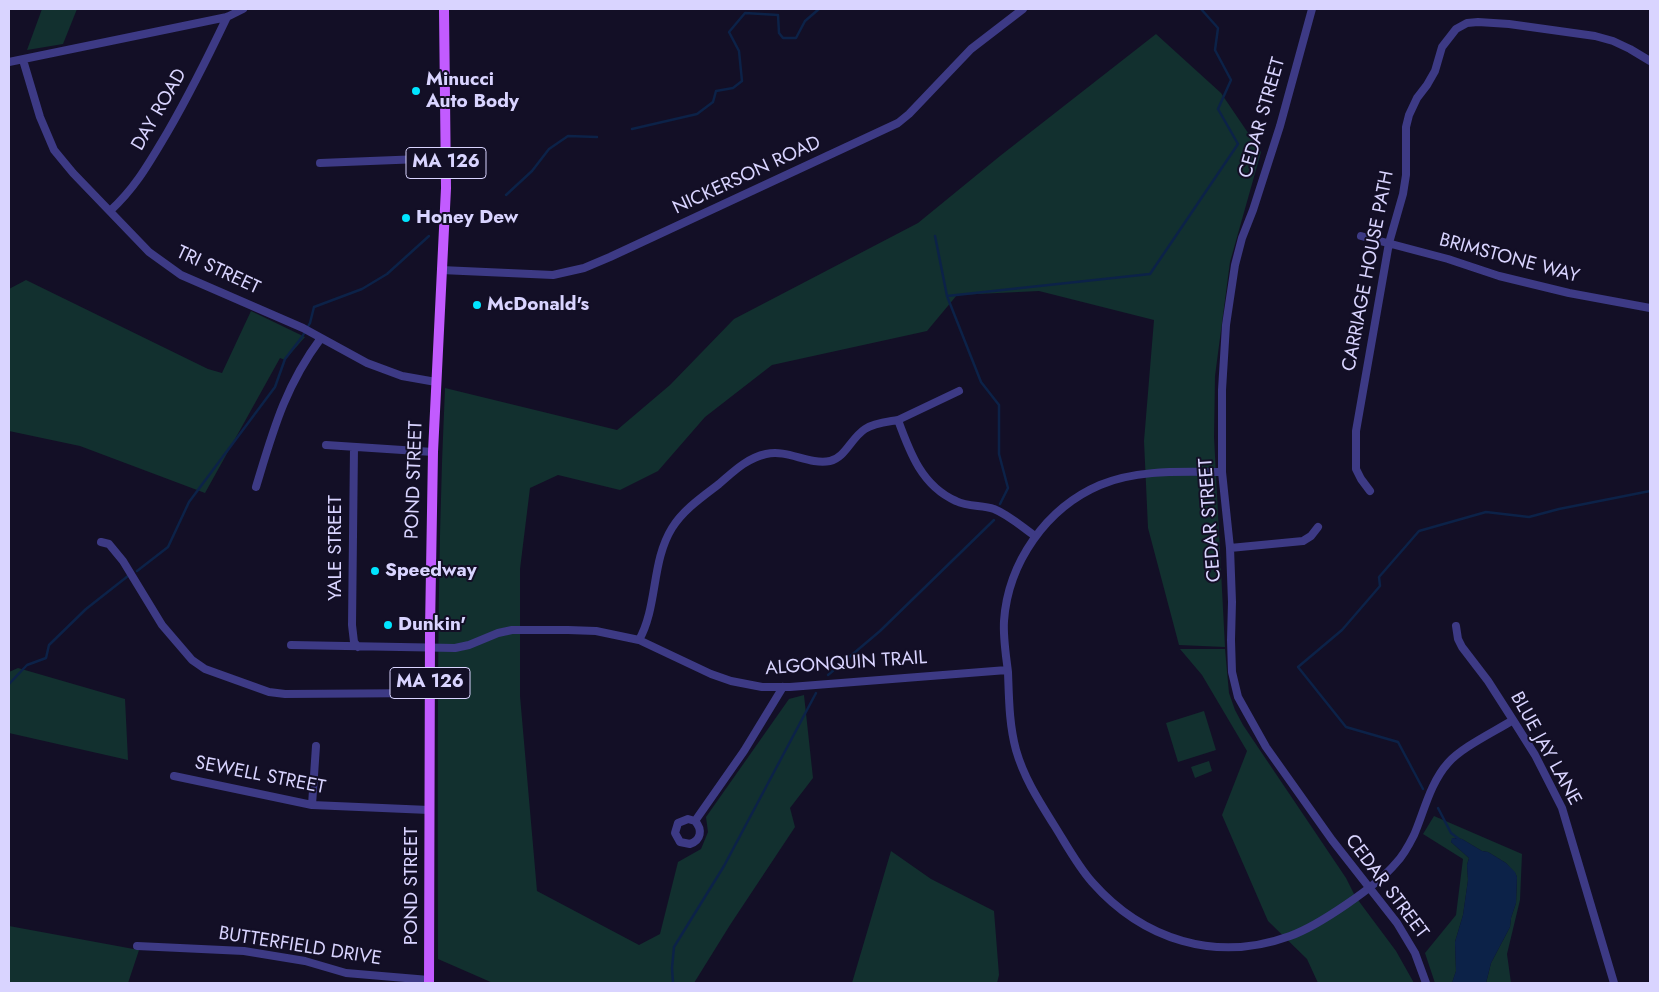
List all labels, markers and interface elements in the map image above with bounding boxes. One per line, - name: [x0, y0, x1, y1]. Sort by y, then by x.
- street label: CEDAR STREET: [1235, 55, 1291, 181]
- street label: DAY ROAD: [128, 65, 192, 155]
- place label: Minucci Auto Body: [426, 69, 519, 113]
- marker: Minucci Auto Body: [410, 85, 422, 97]
- street label: NICKERSON ROAD: [669, 132, 825, 220]
- road number: MA 126: [406, 148, 486, 178]
- street label: CARRIAGE HOUSE PATH: [1338, 169, 1400, 373]
- place label: Honey Dew: [416, 207, 518, 229]
- marker: Honey Dew: [400, 212, 412, 224]
- street label: BRIMSTONE WAY: [1436, 229, 1582, 289]
- street label: TRI STREET: [173, 242, 263, 300]
- place label: McDonald's: [487, 294, 589, 316]
- marker: McDonald's: [471, 299, 483, 311]
- street label: POND STREET: [402, 420, 428, 540]
- street label: CEDAR STREET: [1195, 457, 1227, 583]
- street label: YALE STREET: [325, 495, 347, 601]
- place label: Speedway: [385, 560, 477, 582]
- marker: Speedway: [369, 565, 381, 577]
- place label: Dunkin': [398, 614, 466, 636]
- marker: Dunkin': [382, 619, 394, 631]
- street label: ALGONQUIN TRAIL: [764, 647, 928, 681]
- road number: MA 126: [390, 668, 470, 698]
- street label: BLUE JAY LANE: [1504, 688, 1586, 810]
- street label: SEWELL STREET: [193, 752, 327, 800]
- street label: POND STREET: [401, 827, 423, 945]
- street label: CEDAR STREET: [1339, 830, 1433, 944]
- street label: BUTTERFIELD DRIVE: [217, 923, 383, 971]

